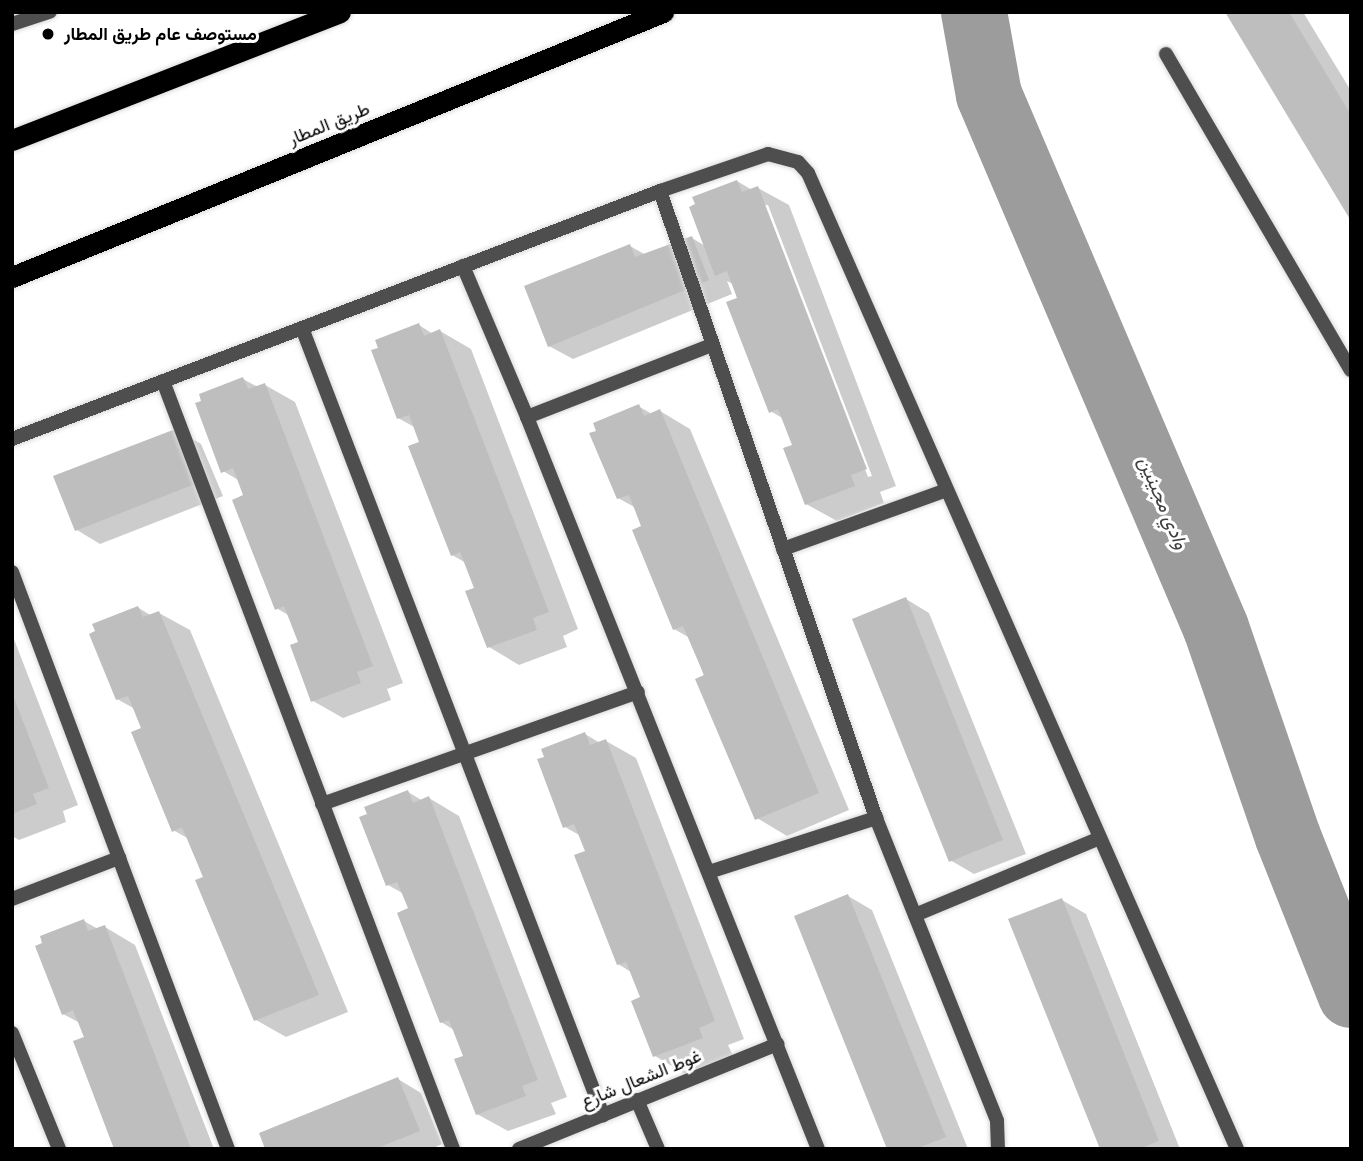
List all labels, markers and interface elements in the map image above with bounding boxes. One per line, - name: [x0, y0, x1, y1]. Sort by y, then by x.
- place label: مستوصف عام طريق المطار: [64, 23, 257, 45]
- marker: مستوصف عام طريق المطار: [38, 24, 58, 44]
- street label: طريق المطار: [285, 98, 373, 150]
- water label: وادي مجينين: [1133, 453, 1193, 553]
- street label: غوط الشعال شارع: [578, 1045, 704, 1113]

